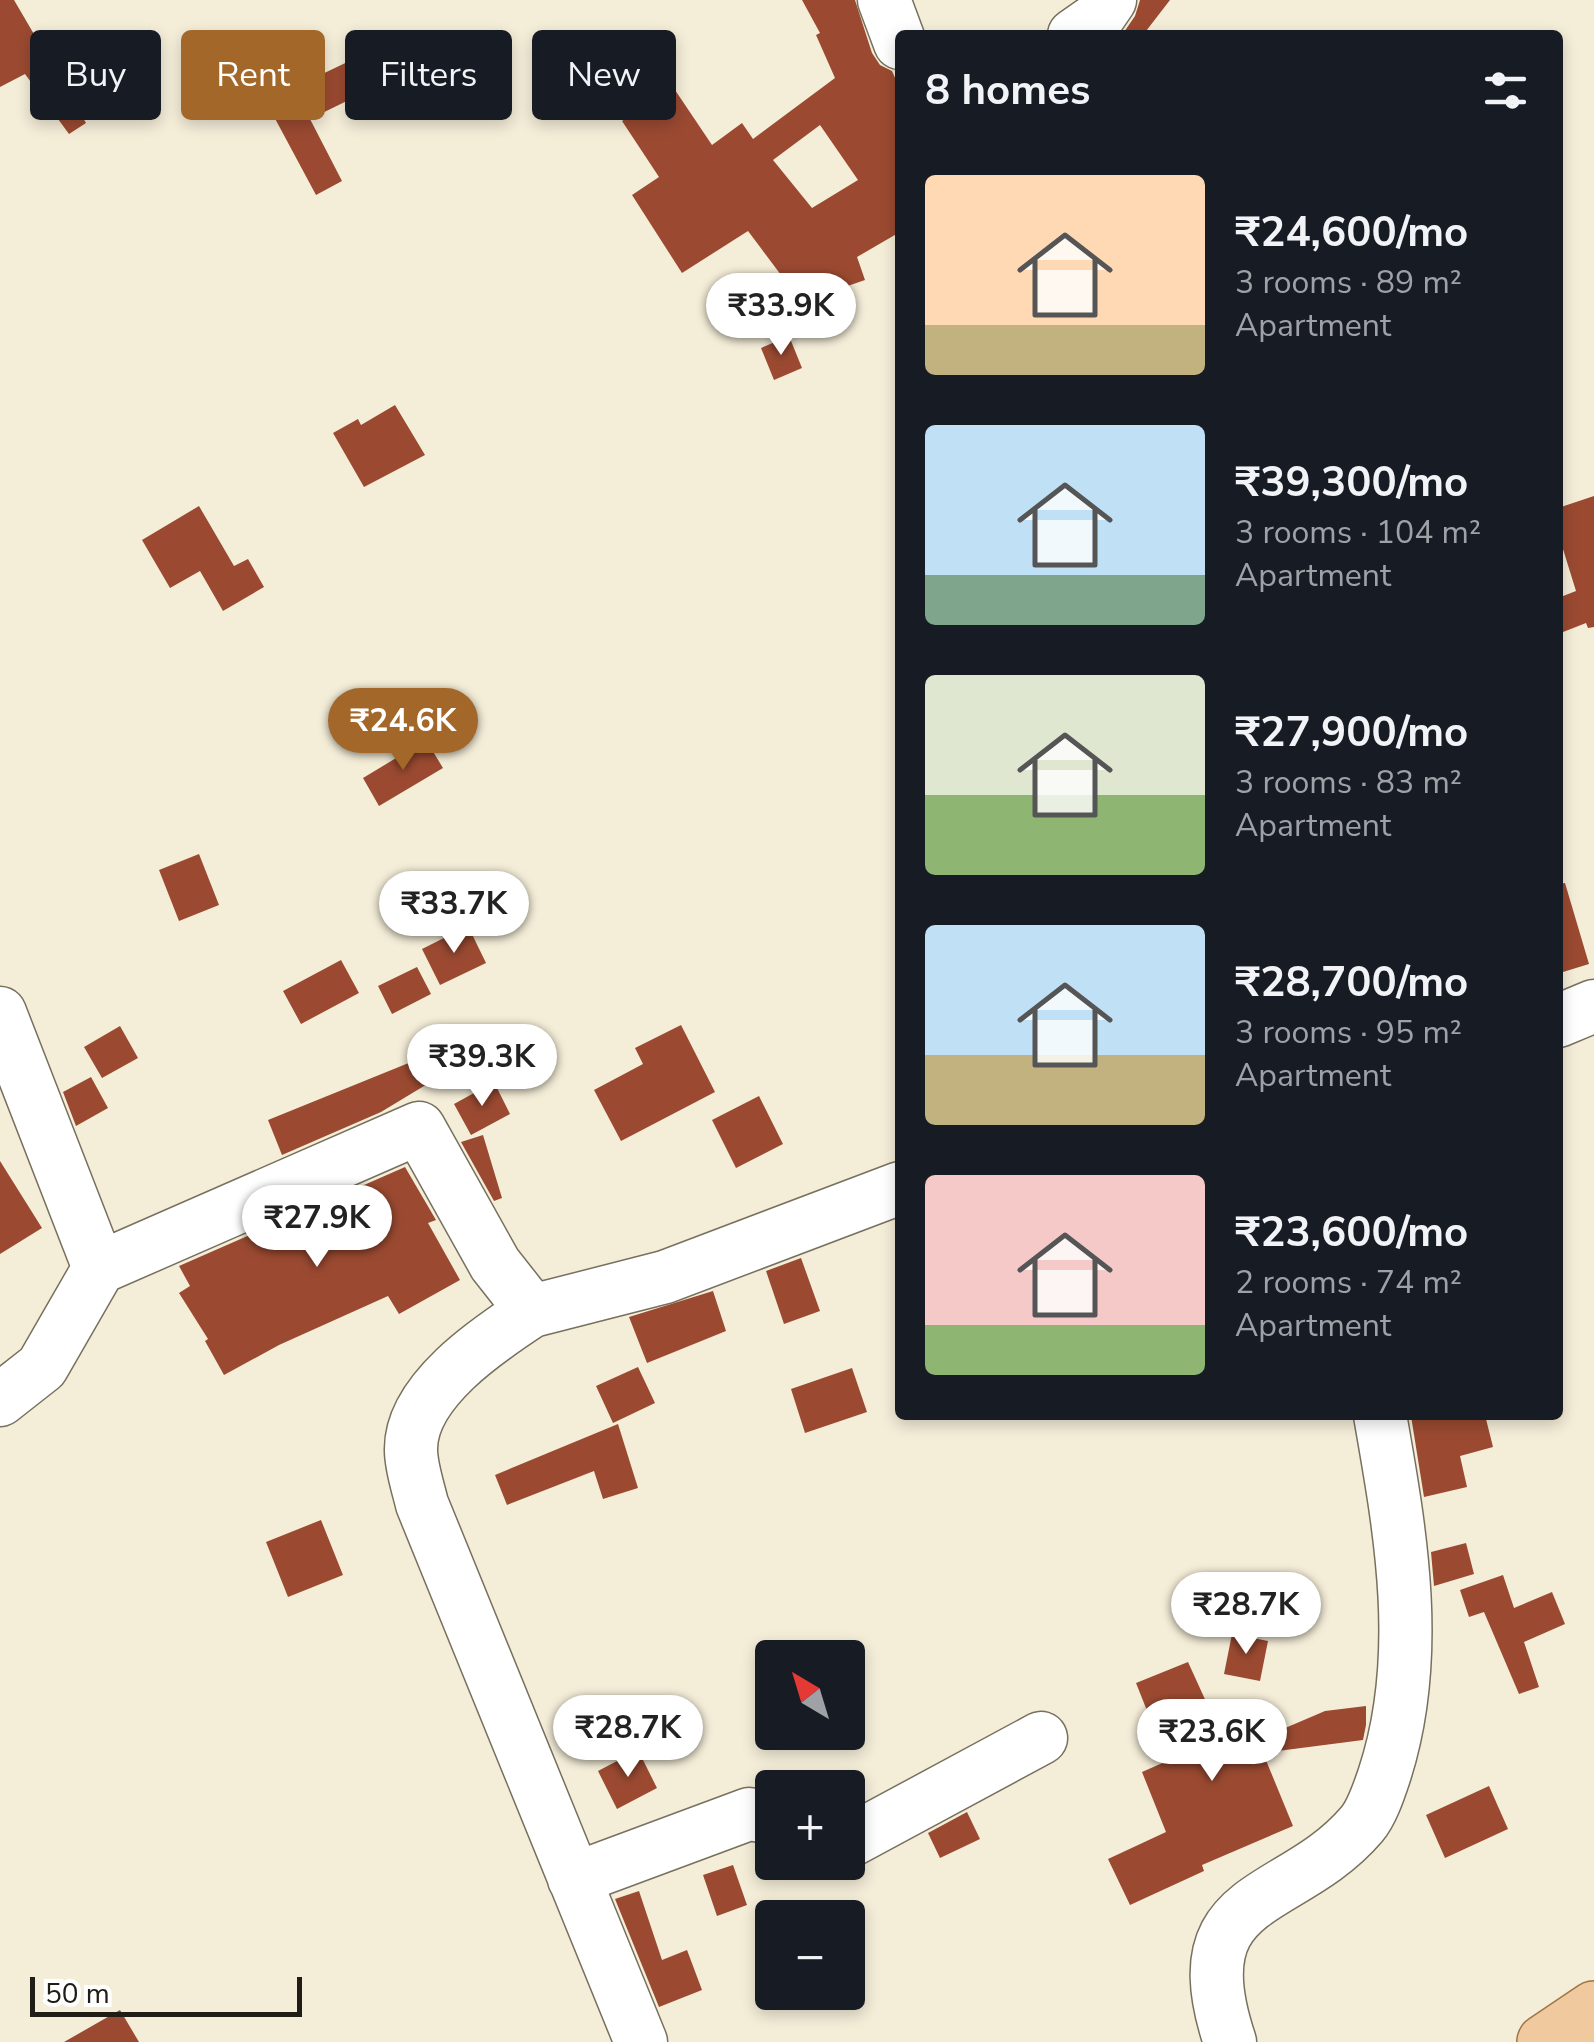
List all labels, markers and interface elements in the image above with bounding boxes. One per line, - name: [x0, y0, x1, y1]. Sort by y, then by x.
- chip: Buy: [30, 30, 161, 120]
- chip: Rent: [181, 30, 325, 120]
- chip: Filters: [345, 30, 512, 120]
- chip: New: [532, 30, 676, 120]
- text: 8 homes: [925, 62, 1090, 119]
- icon: filters: [1478, 63, 1533, 118]
- text: ₹24,600/mo: [1235, 204, 1468, 261]
- icon: home: [1005, 215, 1125, 335]
- text: 3 rooms · 89 m²: [1235, 261, 1462, 304]
- pin: ₹33.9K: [700, 273, 862, 358]
- text: ₹33.9K: [728, 284, 834, 327]
- text: Apartment: [1235, 304, 1391, 347]
- text: ₹39,300/mo: [1235, 454, 1468, 511]
- icon: home: [1005, 465, 1125, 585]
- text: 3 rooms · 104 m²: [1235, 511, 1481, 554]
- text: Apartment: [1235, 554, 1391, 597]
- pin: ₹24.6K: [322, 688, 484, 773]
- text: ₹24.6K: [350, 699, 456, 742]
- text: ₹27,900/mo: [1235, 704, 1468, 761]
- icon: home: [1005, 715, 1125, 835]
- text: 3 rooms · 83 m²: [1235, 761, 1462, 804]
- text: Apartment: [1235, 804, 1391, 847]
- pin: ₹33.7K: [373, 871, 535, 956]
- text: ₹33.7K: [401, 882, 507, 925]
- text: ₹28,700/mo: [1235, 954, 1468, 1011]
- icon: home: [1005, 965, 1125, 1085]
- text: 3 rooms · 95 m²: [1235, 1011, 1462, 1054]
- pin: ₹39.3K: [401, 1024, 563, 1109]
- text: ₹39.3K: [429, 1035, 535, 1078]
- text: Apartment: [1235, 1054, 1391, 1097]
- pin: ₹27.9K: [236, 1185, 398, 1270]
- text: ₹27.9K: [264, 1196, 370, 1239]
- text: ₹23,600/mo: [1235, 1204, 1468, 1261]
- icon: home: [1005, 1215, 1125, 1335]
- text: 2 rooms · 74 m²: [1235, 1261, 1462, 1304]
- text: Apartment: [1235, 1304, 1391, 1347]
- pin: ₹28.7K: [1165, 1572, 1327, 1657]
- text: ₹28.7K: [1193, 1583, 1299, 1626]
- north arrow: [755, 1640, 865, 1750]
- map controls: [755, 1640, 865, 2010]
- pin: ₹28.7K: [547, 1695, 709, 1780]
- pin: ₹23.6K: [1131, 1699, 1293, 1784]
- text: ₹28.7K: [575, 1706, 681, 1749]
- text: ₹23.6K: [1159, 1710, 1265, 1753]
- button: +: [755, 1770, 865, 1880]
- button: −: [755, 1900, 865, 2010]
- scale bar: [30, 1972, 302, 2016]
- text: 50 m: [45, 1975, 110, 2013]

